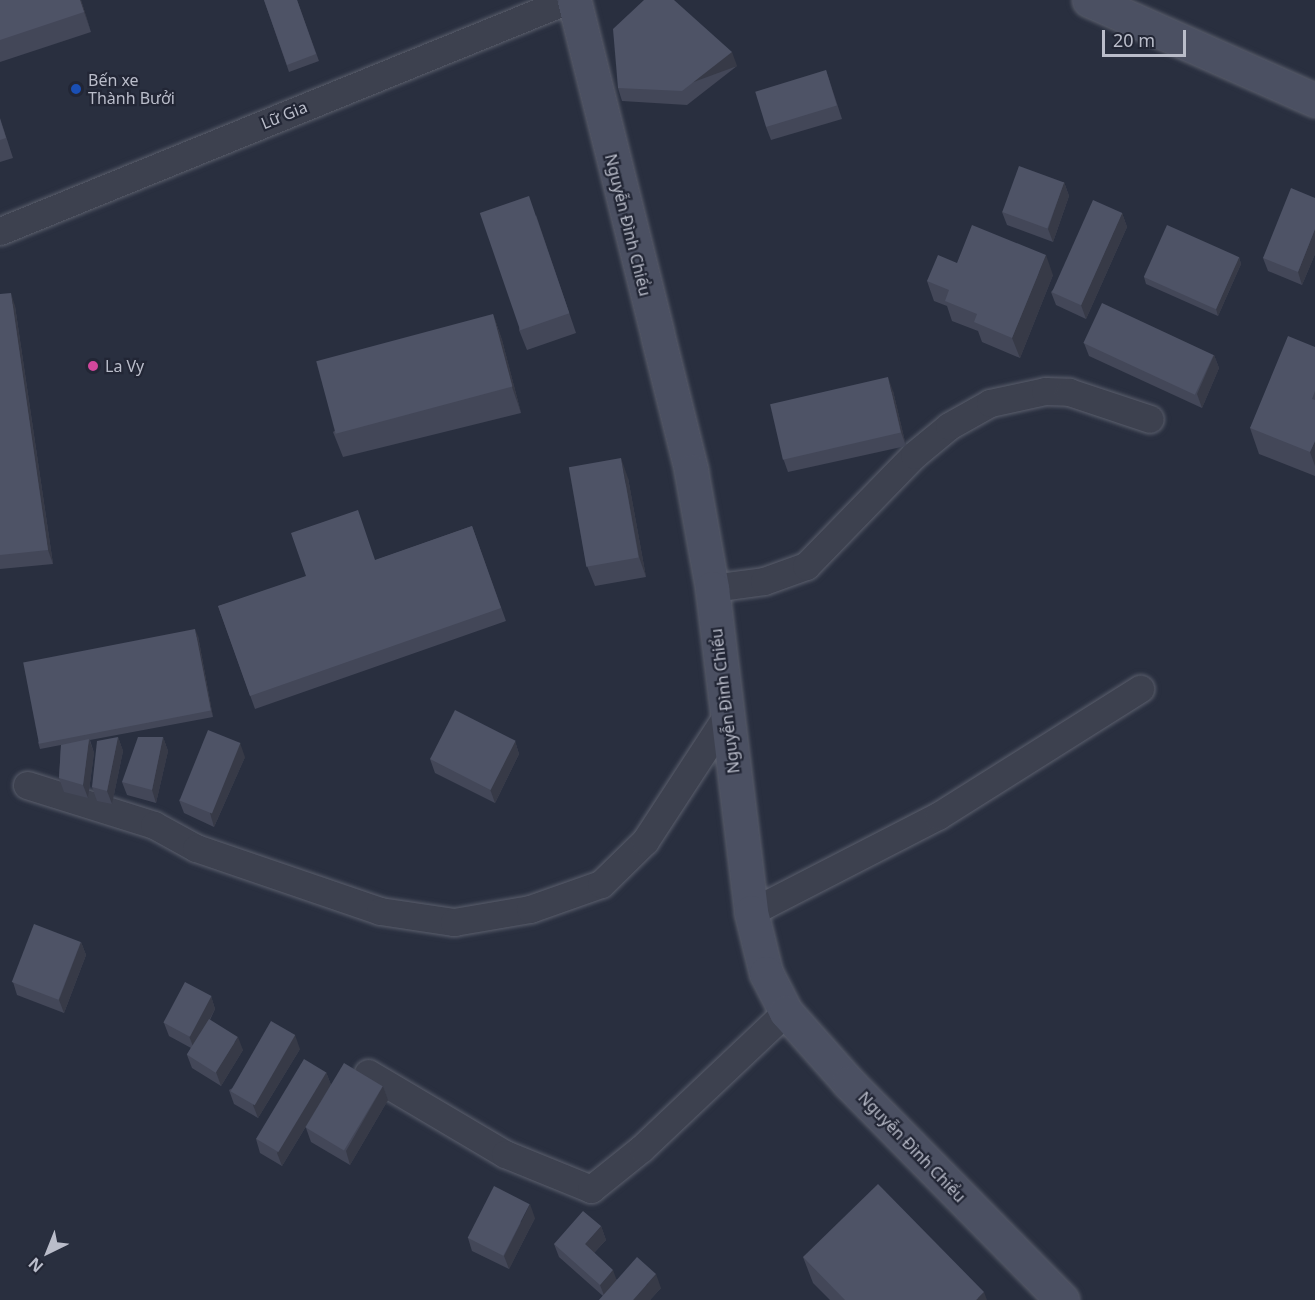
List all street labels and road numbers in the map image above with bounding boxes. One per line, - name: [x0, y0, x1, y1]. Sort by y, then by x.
- street label: Lữ Gia: [258, 97, 310, 133]
- street label: Nguyễn Đình Chiểu: [601, 152, 655, 298]
- street label: Nguyễn Đình Chiểu: [707, 627, 743, 775]
- street label: Nguyễn Đình Chiểu: [854, 1088, 970, 1206]

